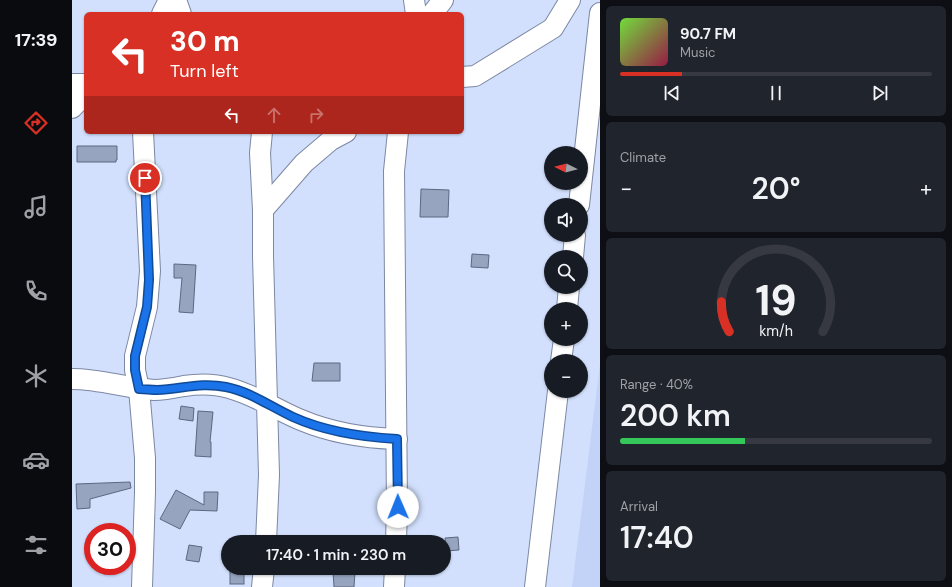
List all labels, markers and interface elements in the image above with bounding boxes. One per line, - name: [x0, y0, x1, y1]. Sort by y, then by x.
- text: 30 m: [170, 23, 240, 60]
- text: 90.7 FM: [680, 24, 736, 44]
- text: 17:39: [15, 28, 57, 52]
- icon: left: [104, 28, 156, 80]
- text: Music: [680, 44, 715, 61]
- text: Turn left: [170, 59, 239, 83]
- icon: previous: [661, 82, 683, 104]
- icon: pause: [765, 82, 787, 104]
- icon: next: [869, 82, 891, 104]
- icon: left: [221, 104, 243, 126]
- icon: ahead: [263, 104, 285, 126]
- icon: right: [305, 104, 327, 126]
- icon: directions: [22, 109, 50, 137]
- north arrow: [544, 146, 588, 190]
- map controls: [544, 146, 588, 398]
- text: Climate: [620, 149, 666, 166]
- pin: [128, 161, 162, 195]
- icon: arrive: [134, 167, 156, 189]
- text: 20°: [752, 169, 800, 208]
- text: −: [620, 174, 632, 203]
- text: +: [920, 174, 932, 203]
- icon: music: [22, 193, 50, 221]
- button: sound: [544, 198, 588, 242]
- button: search: [544, 250, 588, 294]
- text: 19: [755, 273, 797, 327]
- icon: phone: [22, 277, 50, 305]
- button: +: [544, 302, 588, 346]
- text: km/h: [759, 321, 793, 339]
- button: −: [544, 354, 588, 398]
- icon: climate: [22, 362, 50, 390]
- text: Range · 40%: [620, 376, 693, 393]
- text: 200 km: [620, 396, 731, 435]
- icon: car: [22, 446, 50, 474]
- position arrow: [377, 486, 419, 528]
- text: Arrival: [620, 498, 658, 515]
- text: 17:40: [620, 518, 694, 557]
- speed limit sign: 30: [84, 523, 136, 575]
- icon: filters: [22, 531, 50, 559]
- text: 17:40 · 1 min · 230 m: [266, 545, 406, 565]

